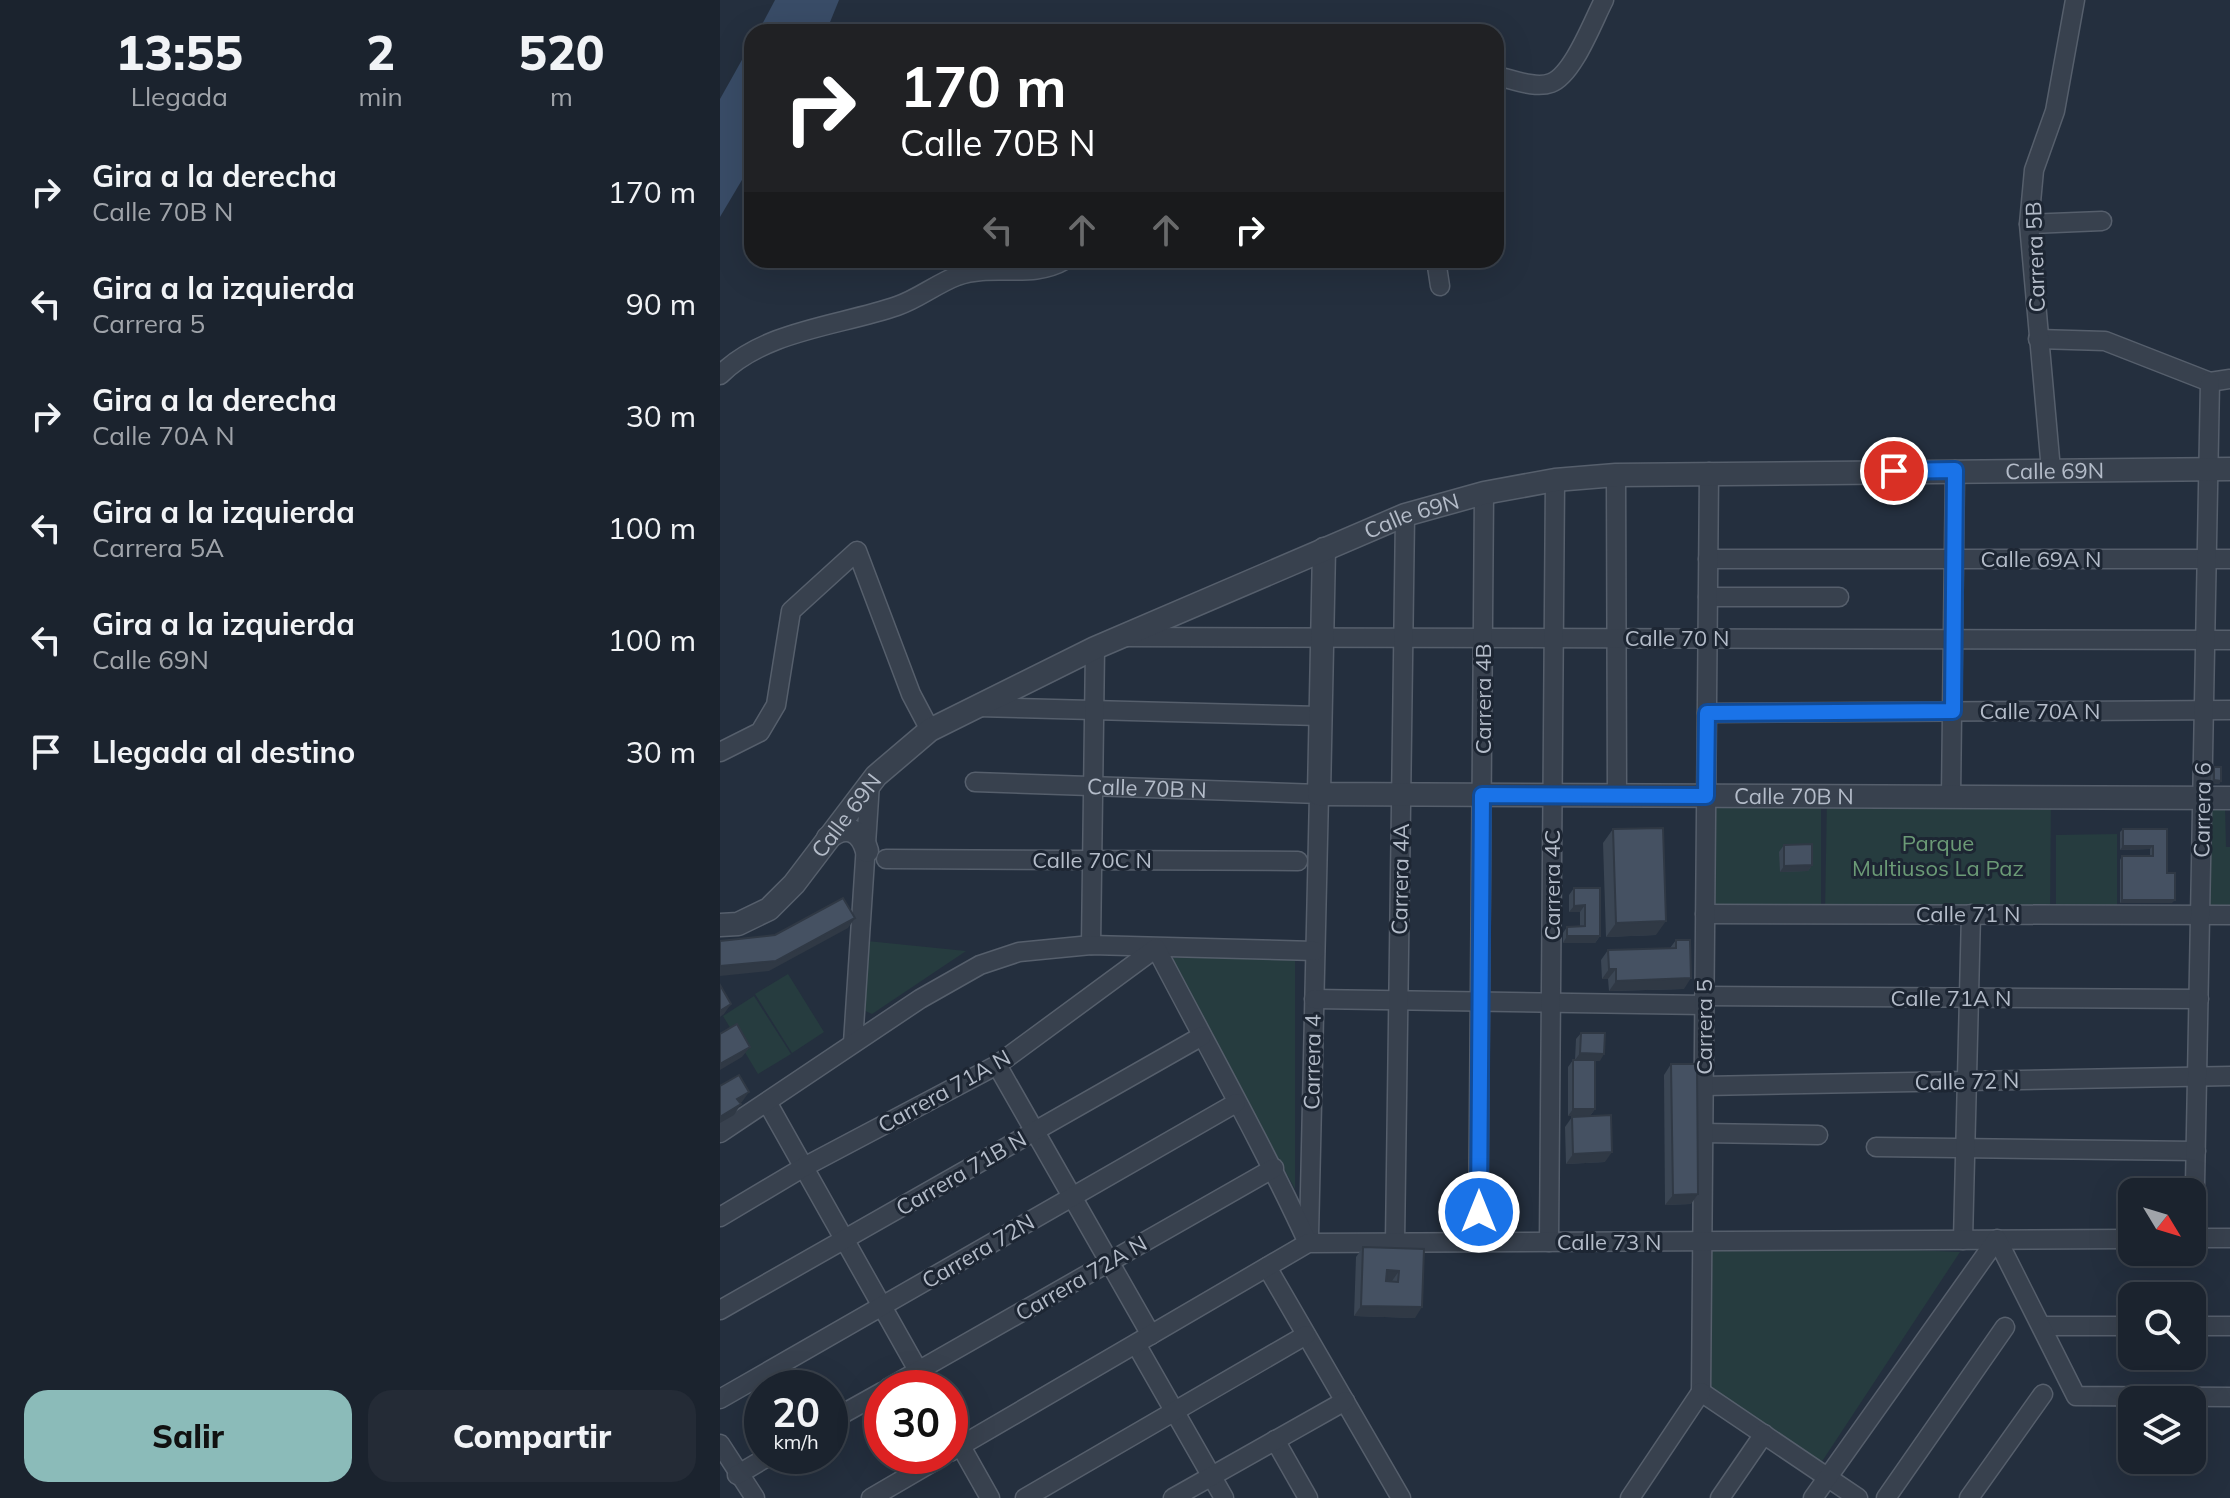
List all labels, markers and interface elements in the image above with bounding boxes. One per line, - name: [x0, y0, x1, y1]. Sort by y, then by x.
- text: 13:55: [115, 22, 243, 82]
- text: 2: [366, 22, 395, 82]
- text: 520: [518, 22, 605, 82]
- text: 170 m: [900, 51, 1067, 121]
- icon: right: [768, 56, 872, 160]
- text: Llegada: [131, 80, 228, 113]
- text: min: [359, 80, 403, 113]
- text: m: [550, 80, 573, 113]
- text: Calle 70B N: [900, 120, 1096, 165]
- text: Gira a la derecha: [92, 157, 337, 195]
- icon: right: [24, 170, 68, 214]
- text: 170 m: [608, 173, 696, 211]
- text: Calle 70B N: [92, 195, 233, 228]
- street label: Carrera 5B: [2019, 201, 2051, 313]
- icon: left: [976, 208, 1020, 252]
- icon: ahead: [1060, 208, 1104, 252]
- icon: ahead: [1144, 208, 1188, 252]
- icon: right: [1228, 208, 1272, 252]
- text: Gira a la izquierda: [92, 269, 355, 307]
- icon: left: [24, 282, 68, 326]
- text: 90 m: [626, 285, 696, 323]
- text: Carrera 5: [92, 307, 205, 340]
- text: Gira a la derecha: [92, 381, 337, 419]
- icon: right: [24, 394, 68, 438]
- text: 30 m: [626, 397, 696, 435]
- text: Calle 70A N: [92, 419, 235, 452]
- pin: [1860, 437, 1928, 505]
- icon: arrive: [1872, 449, 1916, 493]
- street label: Calle 69N: [2005, 456, 2104, 485]
- street label: Calle 69N: [1360, 487, 1462, 545]
- text: Gira a la izquierda: [92, 493, 355, 531]
- icon: left: [24, 506, 68, 550]
- text: 100 m: [608, 509, 696, 547]
- text: Carrera 5A: [92, 531, 224, 564]
- street label: Calle 69A N: [1981, 545, 2101, 573]
- text: Gira a la izquierda: [92, 605, 355, 643]
- icon: left: [24, 618, 68, 662]
- text: 100 m: [608, 621, 696, 659]
- street label: Calle 70 N: [1625, 624, 1729, 652]
- text: Calle 69N: [92, 643, 209, 676]
- street label: Carrera 4B: [1469, 644, 1497, 754]
- street label: Calle 70A N: [1980, 697, 2100, 725]
- icon: arrive: [24, 730, 68, 774]
- text: Llegada al destino: [92, 733, 355, 771]
- text: 30 m: [626, 733, 696, 771]
- street label: Carrera 6: [2187, 762, 2217, 858]
- street label: Calle 69N: [805, 767, 887, 863]
- street label: Calle 70B N: [1087, 772, 1207, 804]
- street label: Calle 70B N: [1734, 782, 1854, 810]
- street label: Carrera 4A: [1385, 823, 1415, 935]
- park label: Parque Multiusos La Paz: [1852, 829, 2024, 882]
- street label: Carrera 4C: [1538, 830, 1566, 940]
- street label: Calle 70C N: [1032, 846, 1152, 874]
- street label: Calle 71 N: [1916, 900, 2020, 928]
- street label: Carrera 5: [1690, 979, 1718, 1075]
- street label: Calle 71A N: [1891, 984, 2011, 1012]
- street label: Carrera 4: [1297, 1014, 1327, 1110]
- street label: Carrera 71A N: [873, 1043, 1015, 1139]
- street label: Calle 72 N: [1914, 1066, 2020, 1096]
- street label: Carrera 71B N: [891, 1124, 1031, 1222]
- position arrow: [1437, 1170, 1521, 1254]
- north arrow: [2118, 1178, 2206, 1266]
- map controls: [2118, 1178, 2206, 1474]
- street label: Carrera 72N: [917, 1208, 1039, 1294]
- street label: Calle 73 N: [1557, 1228, 1661, 1256]
- street label: Carrera 72A N: [1010, 1229, 1152, 1327]
- button: search: [2118, 1282, 2206, 1370]
- speed limit sign: 30: [864, 1370, 968, 1474]
- button: layers: [2118, 1386, 2206, 1474]
- text: 20: [772, 1387, 820, 1437]
- button: Salir: [24, 1390, 352, 1482]
- button: Compartir: [368, 1390, 696, 1482]
- text: km/h: [773, 1429, 819, 1454]

